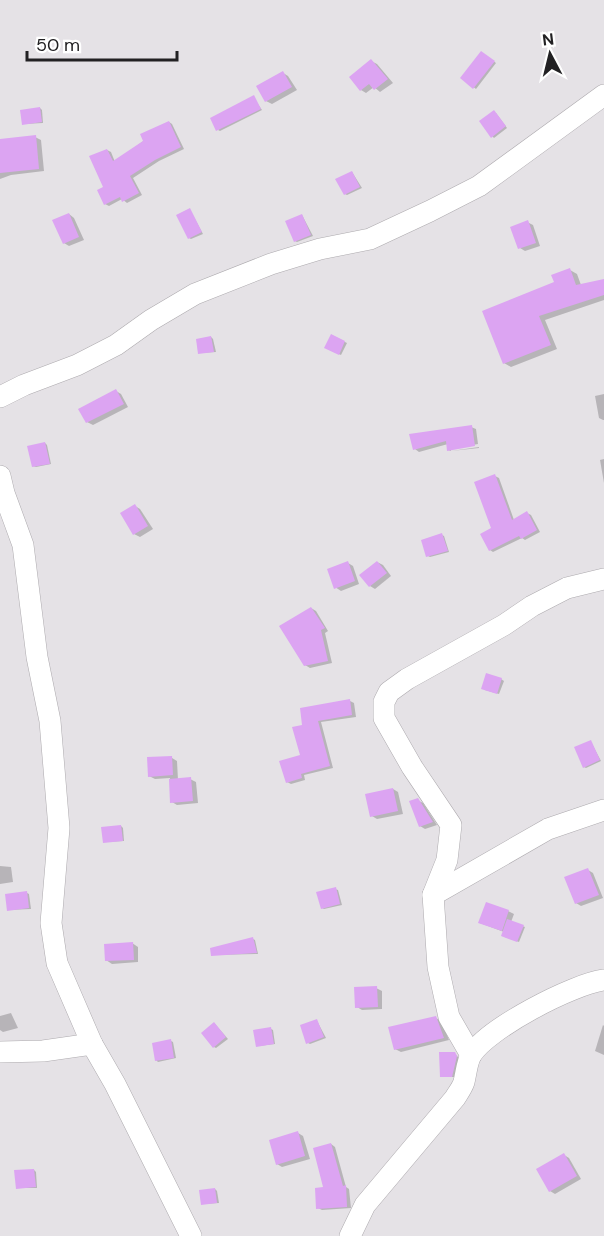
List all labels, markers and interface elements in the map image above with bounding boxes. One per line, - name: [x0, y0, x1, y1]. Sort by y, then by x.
- scale bar: [27, 24, 177, 62]
- north arrow: [520, 24, 580, 84]
- text: N: [541, 28, 555, 51]
- text: 50 m: [36, 33, 80, 57]

